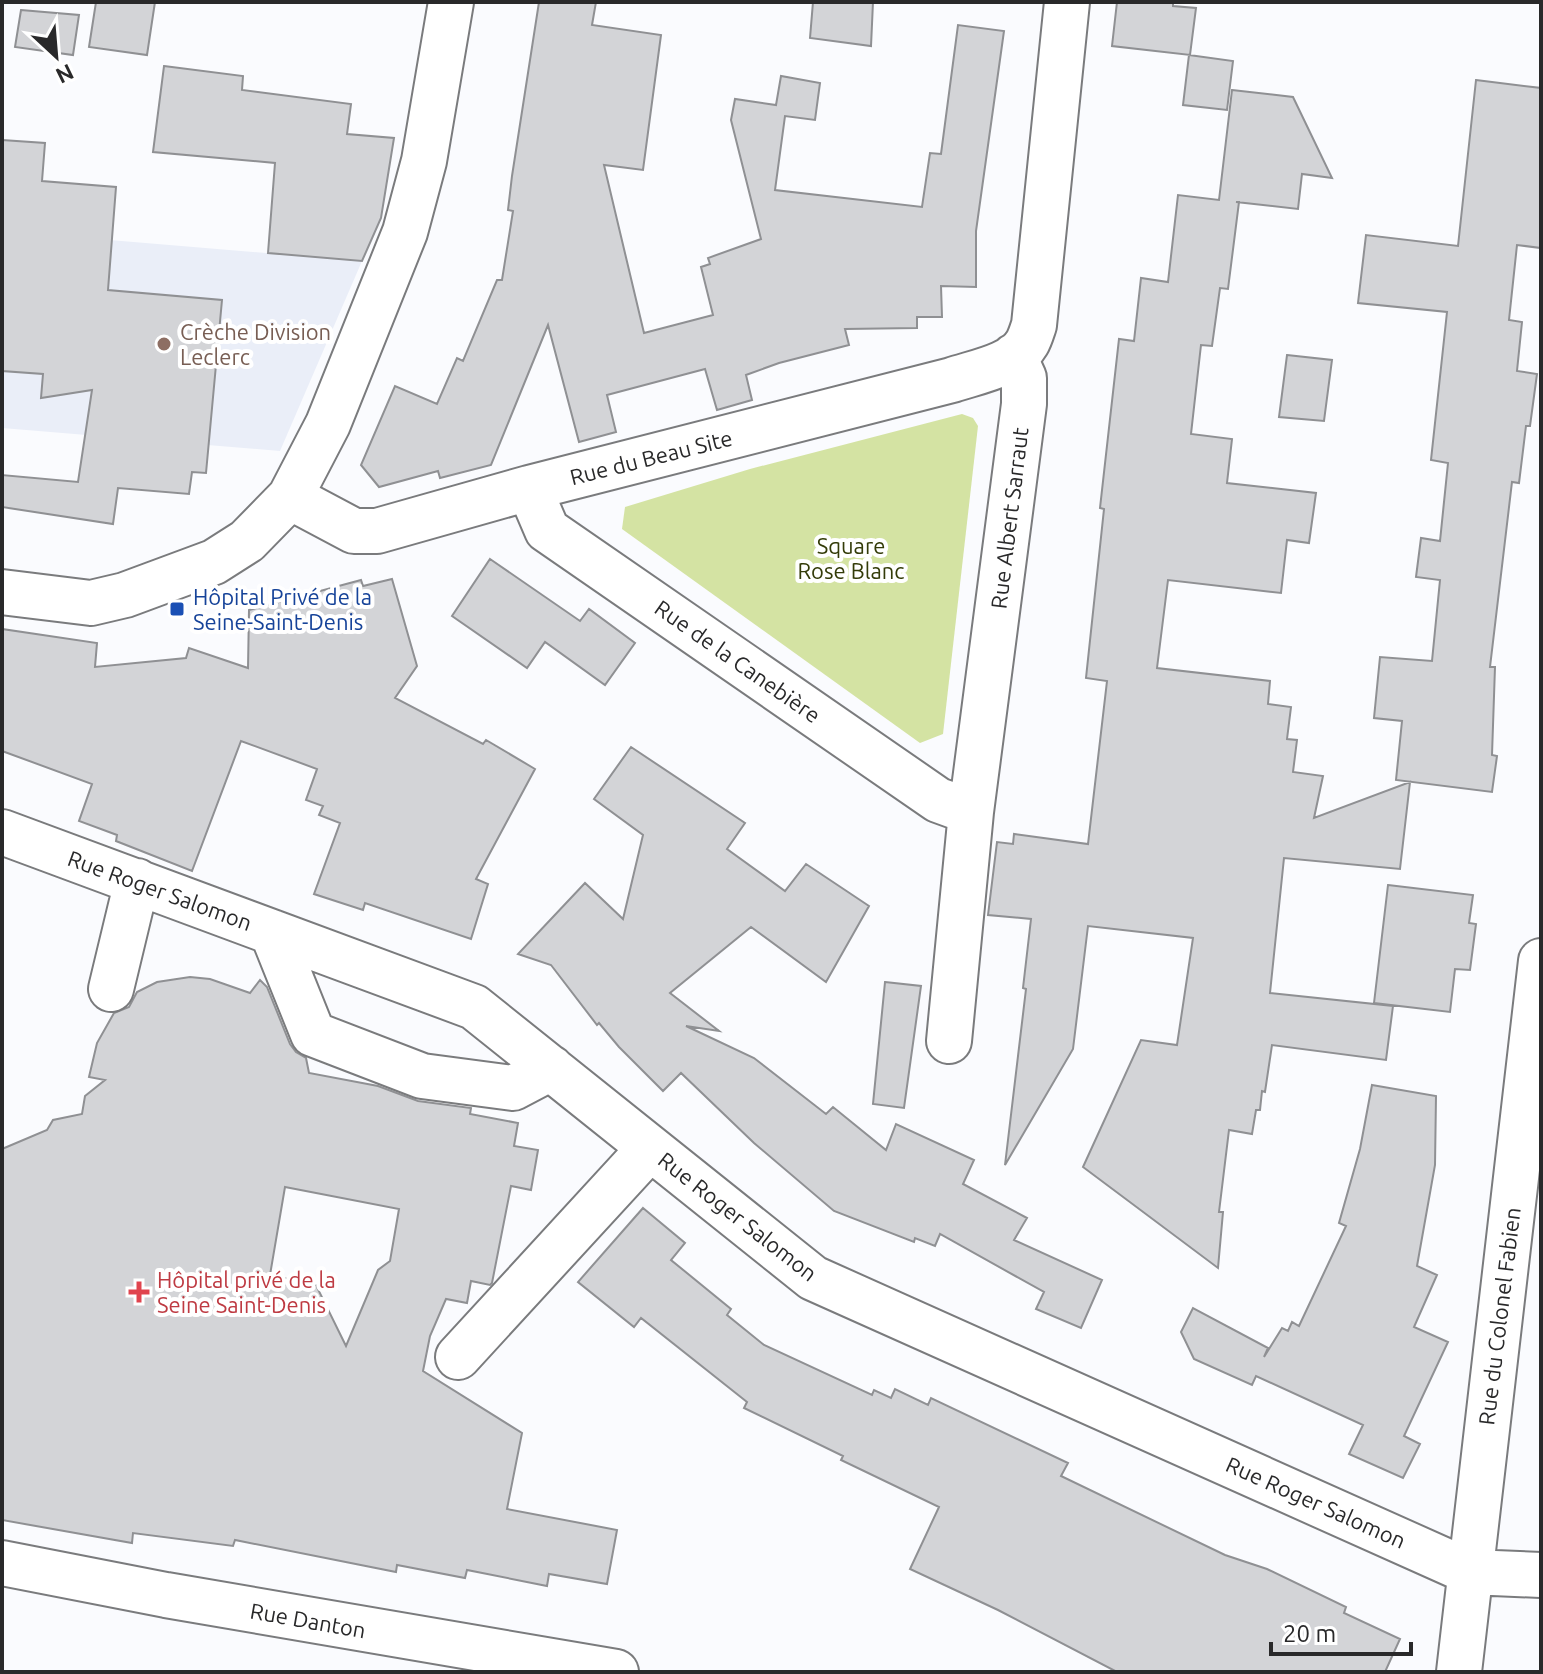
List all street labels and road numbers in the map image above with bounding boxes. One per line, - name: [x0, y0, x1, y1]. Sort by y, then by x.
- street label: Rue du Beau Site: [567, 425, 735, 489]
- street label: Rue Albert Sarraut: [985, 426, 1033, 610]
- street label: Rue de la Canebière: [651, 595, 825, 727]
- street label: Rue Roger Salomon: [65, 845, 255, 935]
- street label: Rue Roger Salomon: [654, 1146, 822, 1286]
- street label: Rue du Colonel Fabien: [1473, 1206, 1525, 1426]
- street label: Rue Roger Salomon: [1222, 1451, 1410, 1553]
- street label: Rue Danton: [248, 1598, 368, 1642]

